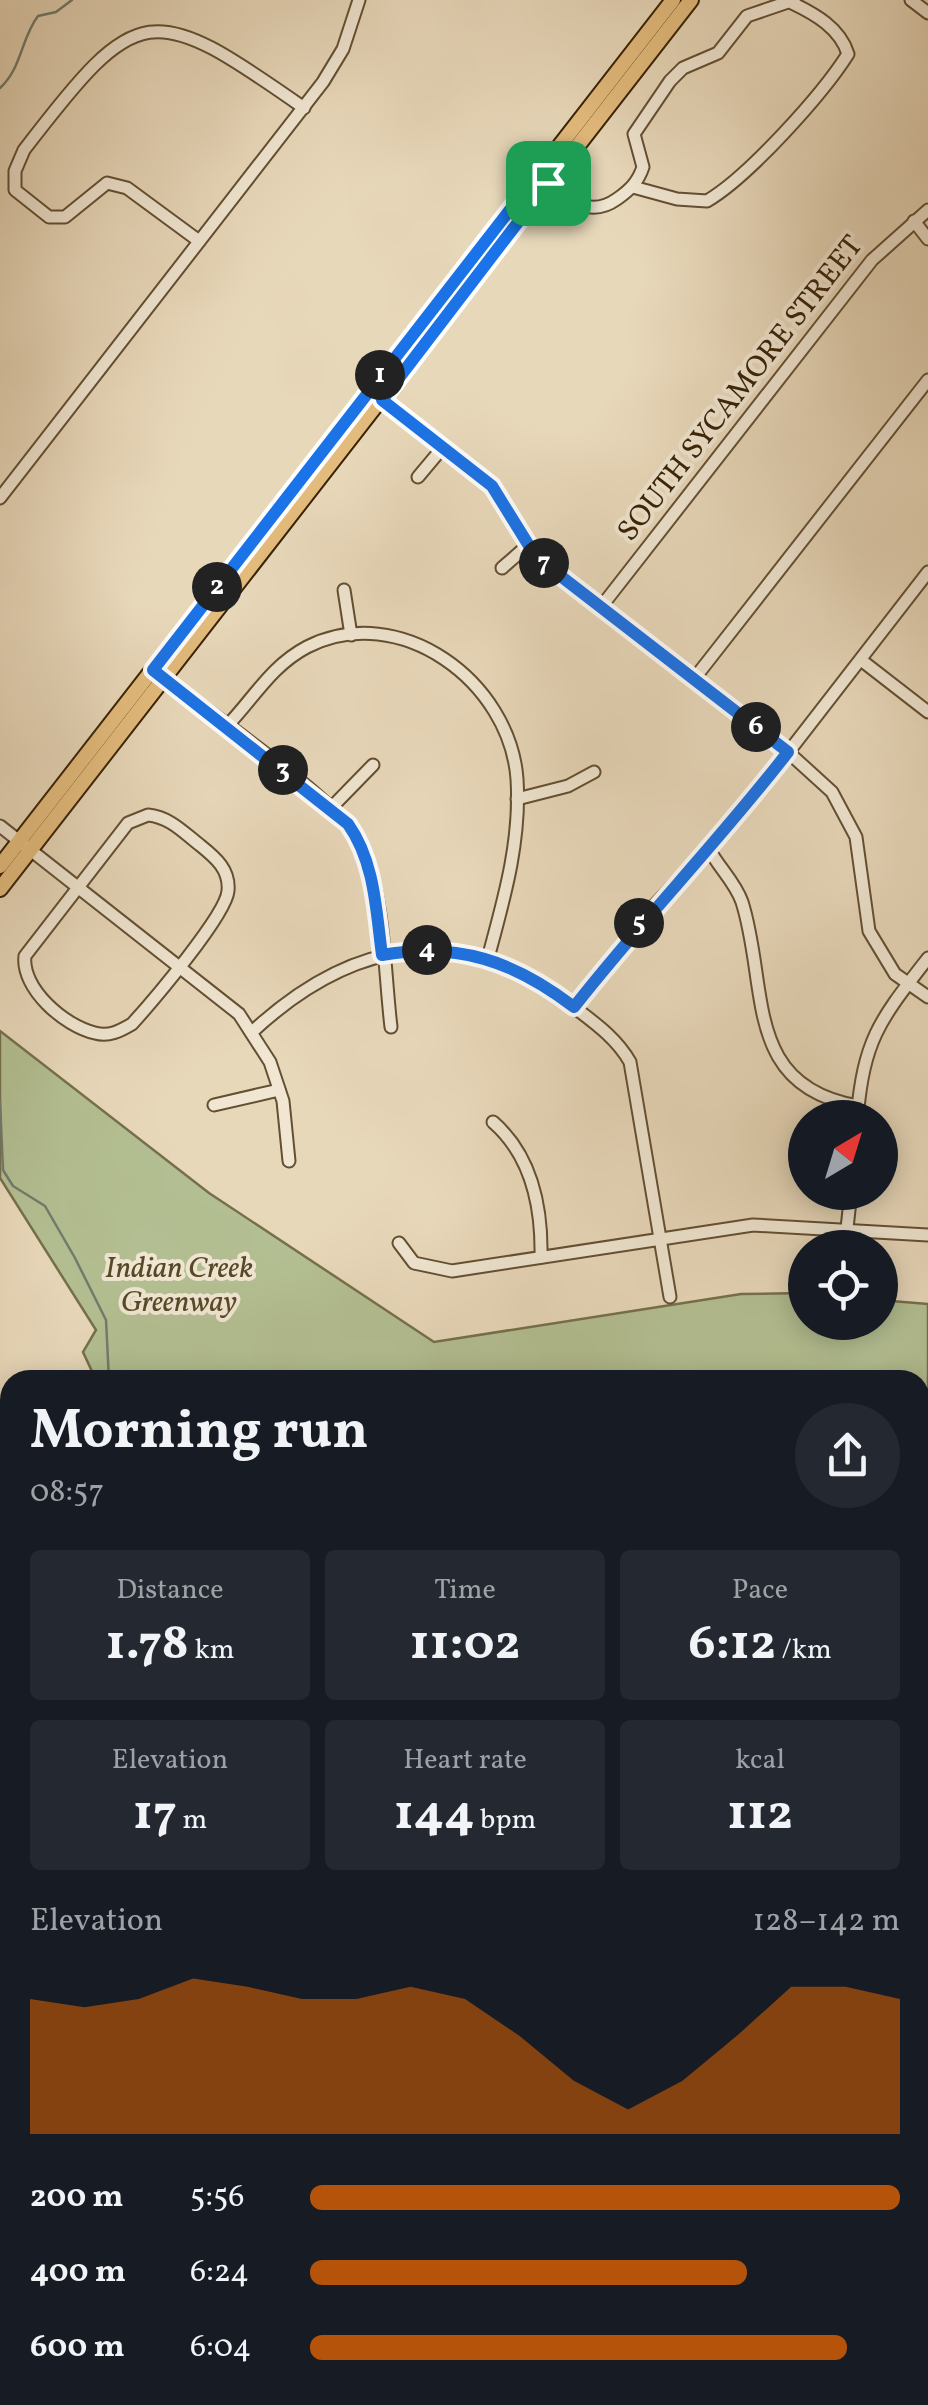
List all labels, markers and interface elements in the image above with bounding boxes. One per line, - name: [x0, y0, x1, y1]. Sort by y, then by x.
- pin: [506, 141, 591, 226]
- icon: arrive: [521, 156, 576, 211]
- street label: SOUTH SYCAMORE STREET: [608, 227, 874, 551]
- pin: 1: [355, 350, 405, 400]
- text: 1: [374, 355, 386, 394]
- pin: 7: [519, 538, 569, 588]
- text: 7: [537, 543, 551, 582]
- pin: 2: [192, 562, 242, 612]
- text: 2: [210, 567, 224, 606]
- pin: 6: [731, 702, 781, 752]
- text: 6: [748, 707, 764, 746]
- pin: 3: [258, 745, 308, 795]
- text: 3: [276, 750, 290, 789]
- pin: 5: [614, 898, 664, 948]
- text: 5: [632, 903, 646, 942]
- pin: 4: [402, 925, 452, 975]
- text: 4: [419, 930, 435, 969]
- north arrow: [788, 1100, 898, 1210]
- map controls: [788, 1100, 898, 1340]
- button: locate: [788, 1230, 898, 1340]
- park label: Indian Creek Greenway: [105, 1248, 253, 1324]
- text: Morning run: [30, 1395, 369, 1471]
- button: share: [795, 1403, 900, 1508]
- text: 08:57: [30, 1471, 104, 1515]
- text: Distance: [116, 1571, 224, 1610]
- text: Time: [434, 1571, 496, 1610]
- text: Pace: [732, 1571, 788, 1610]
- text: 1.78: [106, 1610, 189, 1680]
- text: 11:02: [409, 1610, 521, 1680]
- text: 6:12: [688, 1610, 776, 1680]
- text: km: [189, 1631, 234, 1670]
- text: /km: [776, 1631, 832, 1670]
- text: Elevation: [112, 1741, 228, 1780]
- text: Heart rate: [403, 1741, 527, 1780]
- text: kcal: [735, 1741, 785, 1780]
- text: 17: [133, 1780, 177, 1850]
- text: 144: [394, 1780, 474, 1850]
- text: 112: [727, 1780, 793, 1850]
- text: m: [177, 1801, 207, 1840]
- text: bpm: [474, 1801, 536, 1840]
- text: Elevation: [30, 1900, 163, 1944]
- text: 128–142 m: [753, 1900, 900, 1944]
- text: 200 m: [30, 2176, 124, 2220]
- text: 5:56: [190, 2176, 245, 2220]
- text: 400 m: [30, 2251, 126, 2295]
- text: 6:24: [190, 2251, 249, 2295]
- text: 600 m: [30, 2326, 125, 2370]
- text: 6:04: [190, 2326, 251, 2370]

